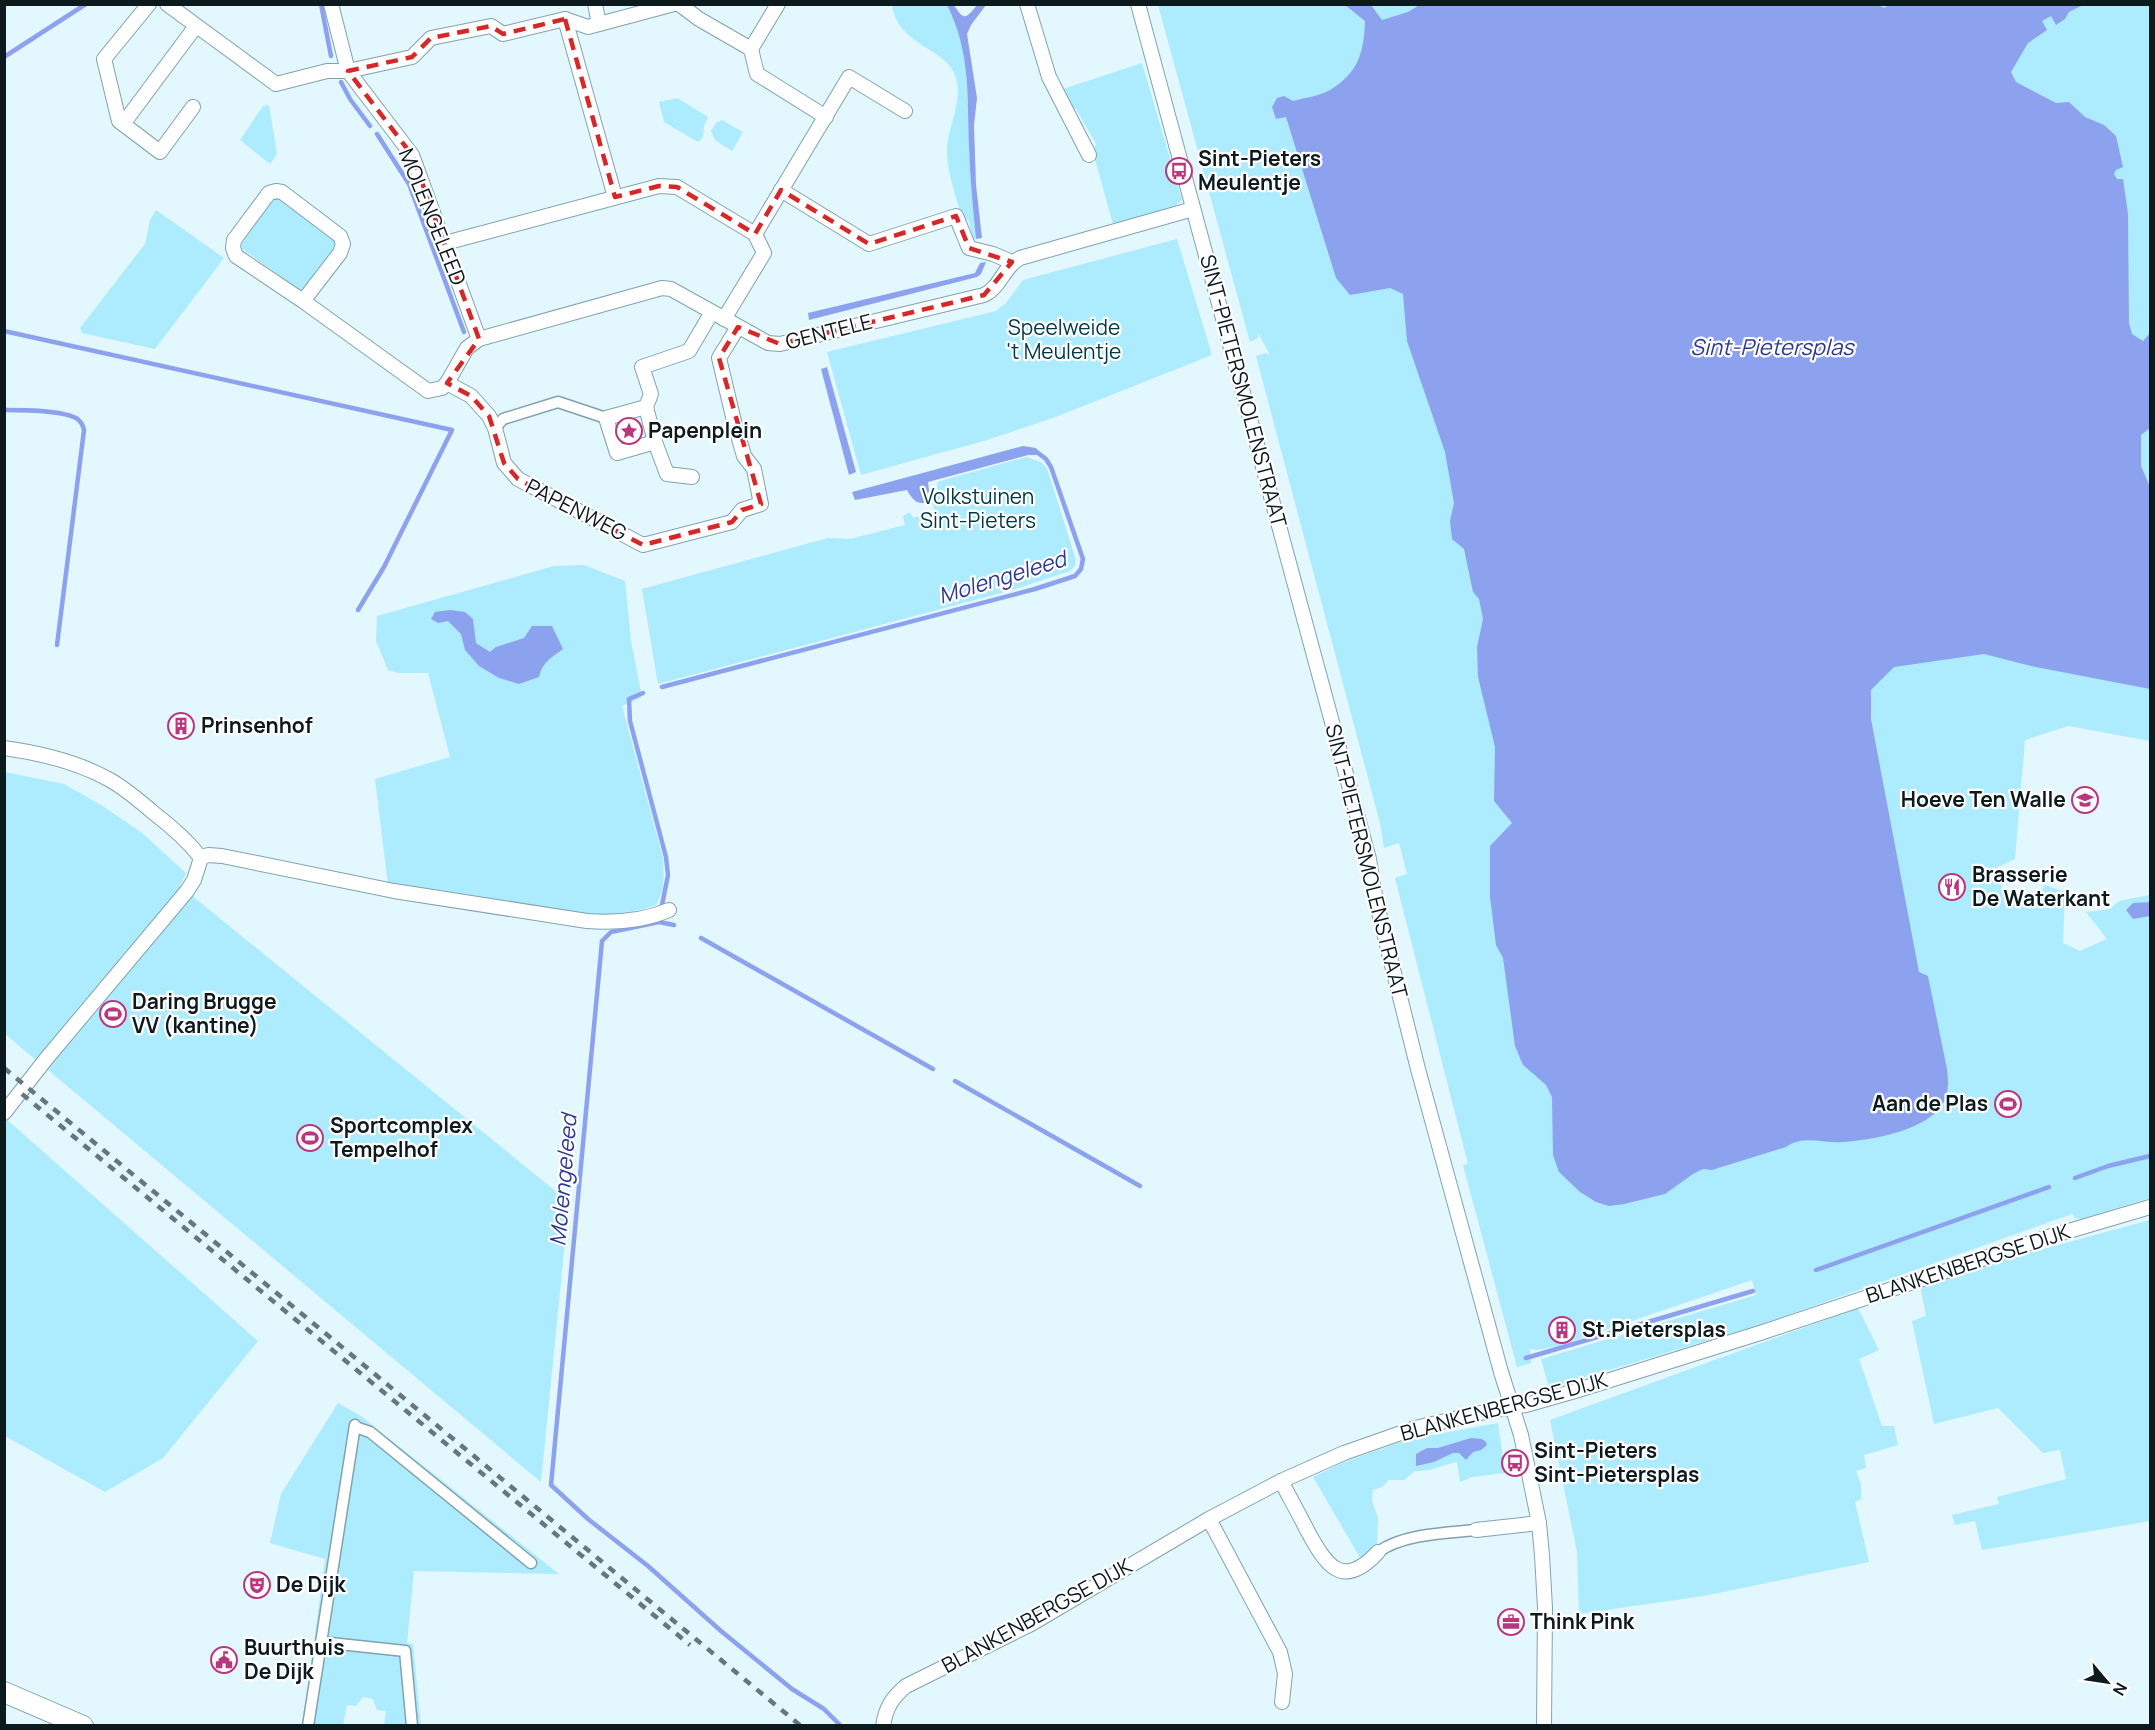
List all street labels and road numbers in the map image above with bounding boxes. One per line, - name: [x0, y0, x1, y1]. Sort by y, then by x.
- street label: MOLENGELEED: [393, 144, 473, 289]
- street label: SINT-PIETERSMOLENSTRAAT: [1194, 251, 1294, 531]
- street label: GENTELE: [783, 307, 875, 355]
- street label: PAPENWEG: [521, 472, 632, 547]
- street label: SINT-PIETERSMOLENSTRAAT: [1319, 721, 1415, 1001]
- street label: BLANKENBERGSE DIJK: [1862, 1217, 2074, 1309]
- street label: BLANKENBERGSE DIJK: [1397, 1365, 1611, 1447]
- street label: BLANKENBERGSE DIJK: [936, 1551, 1137, 1679]

